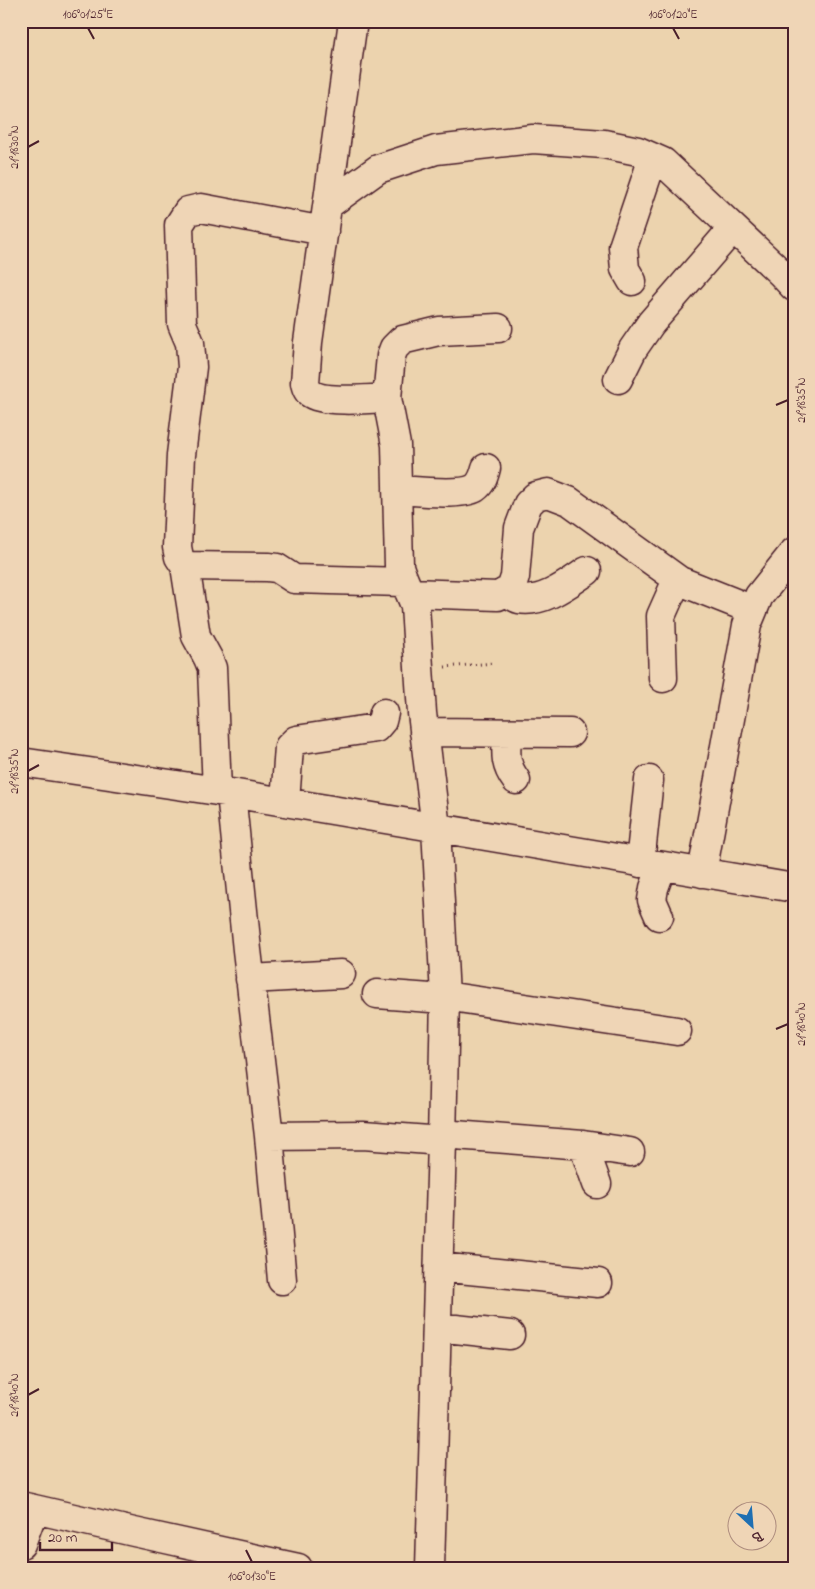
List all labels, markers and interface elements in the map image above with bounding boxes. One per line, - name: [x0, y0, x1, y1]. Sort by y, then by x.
- text: 106°01'25"E: [63, 6, 113, 24]
- text: 106°01'20"E: [649, 6, 697, 24]
- text: 21°18'30"N: [6, 125, 24, 169]
- text: 21°18'35"N: [793, 377, 811, 423]
- text: 21°18'35"N: [6, 748, 24, 794]
- text: 21°18'40"N: [793, 1002, 811, 1046]
- text: 21°18'40"N: [6, 1373, 24, 1417]
- north arrow: [728, 1502, 778, 1552]
- scale bar: [40, 1519, 112, 1551]
- text: B: [748, 1524, 767, 1548]
- text: 20 m: [48, 1527, 78, 1549]
- text: 106°01'30"E: [228, 1568, 276, 1586]

